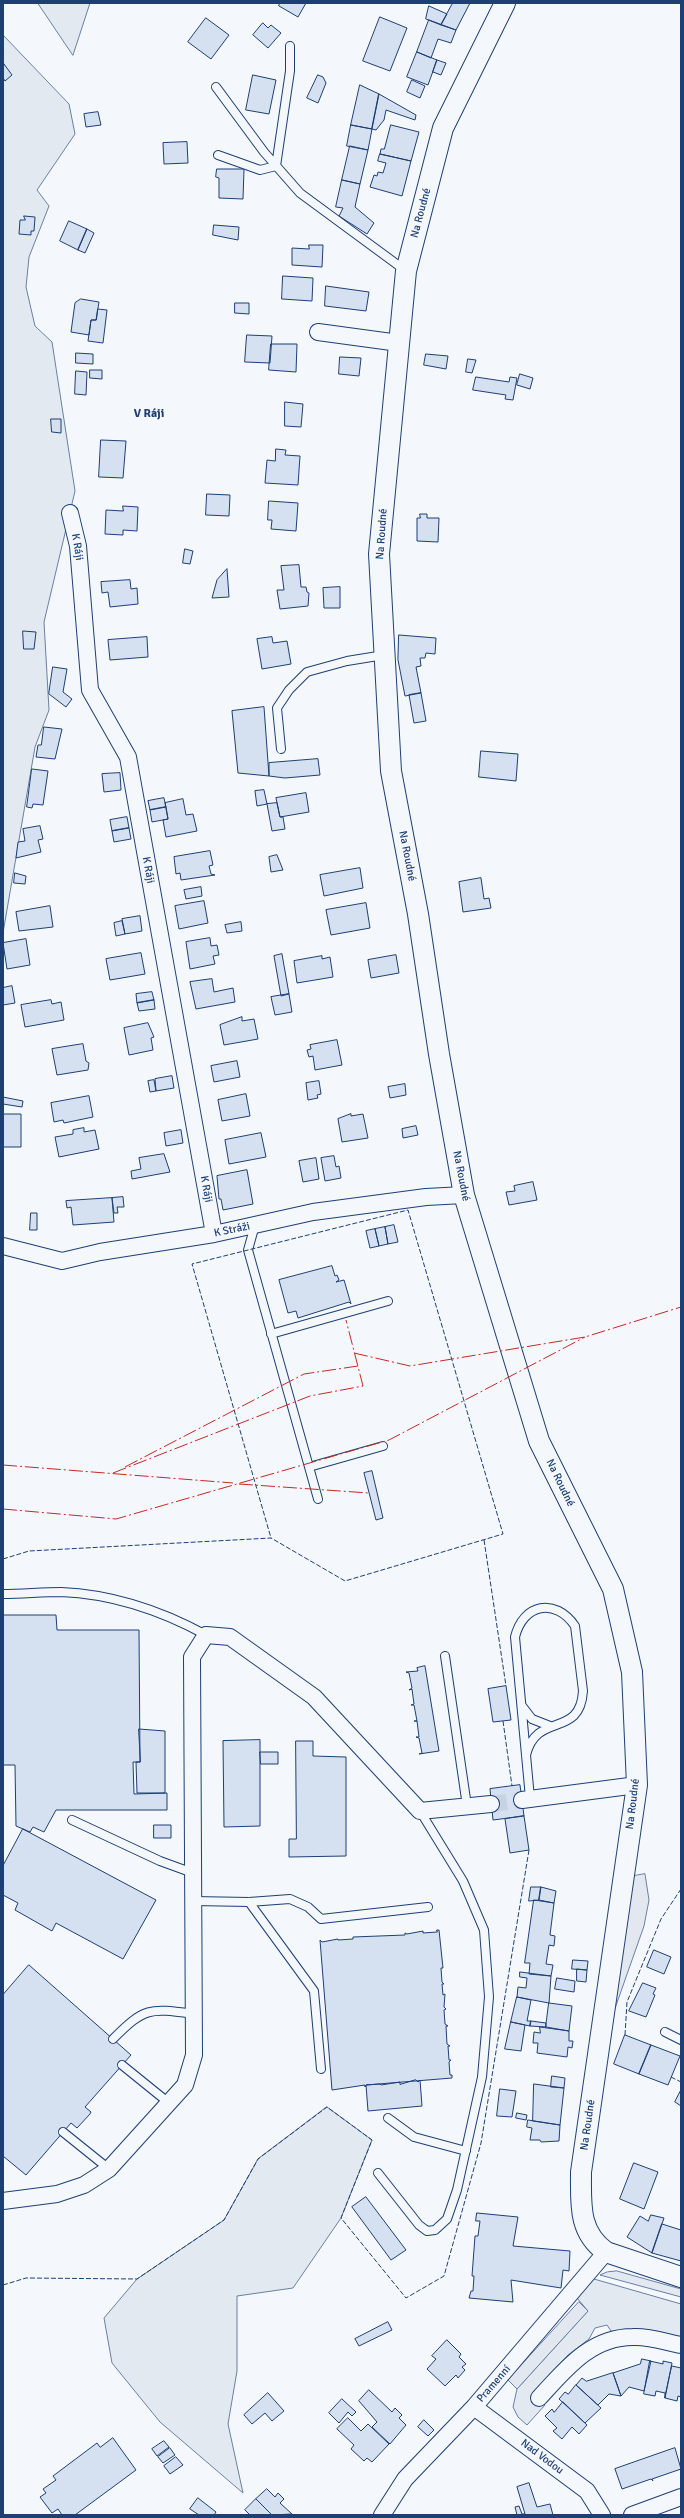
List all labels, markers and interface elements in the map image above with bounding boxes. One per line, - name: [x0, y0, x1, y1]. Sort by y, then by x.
- street label: Na Roudné: [408, 187, 434, 239]
- district label: V Ráji: [134, 407, 164, 421]
- street label: Na Roudné: [374, 508, 390, 560]
- street label: K Ráji: [68, 533, 86, 561]
- street label: Na Roudné: [396, 830, 418, 882]
- street label: K Ráji: [139, 855, 157, 885]
- street label: Na Roudné: [450, 1150, 472, 1202]
- street label: K Ráji: [197, 1174, 215, 1204]
- street label: K Stráži: [213, 1220, 251, 1240]
- street label: Na Roudné: [543, 1457, 577, 1509]
- street label: Na Roudné: [623, 1778, 643, 1830]
- street label: Na Roudné: [578, 2099, 598, 2151]
- street label: Pramenní: [474, 2363, 514, 2405]
- street label: Nad Vodou: [518, 2437, 566, 2477]

